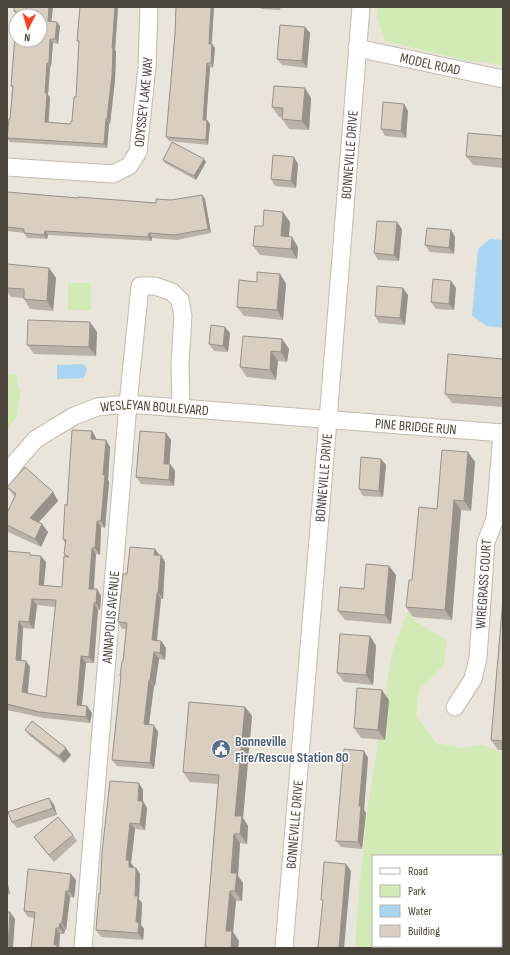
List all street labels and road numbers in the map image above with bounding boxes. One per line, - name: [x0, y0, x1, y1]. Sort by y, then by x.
- street label: MODEL ROAD: [399, 49, 462, 78]
- street label: ODYSSEY LAKE WAY: [130, 57, 156, 148]
- street label: BONNEVILLE DRIVE: [337, 109, 361, 200]
- street label: WESLEYAN BOULEVARD: [100, 395, 210, 419]
- street label: PINE BRIDGE RUN: [374, 415, 457, 438]
- street label: BONNEVILLE DRIVE: [311, 432, 335, 523]
- street label: WIREGRASS COURT: [472, 538, 495, 629]
- street label: ANNAPOLIS AVENUE: [98, 570, 123, 665]
- street label: BONNEVILLE DRIVE: [282, 779, 306, 869]

